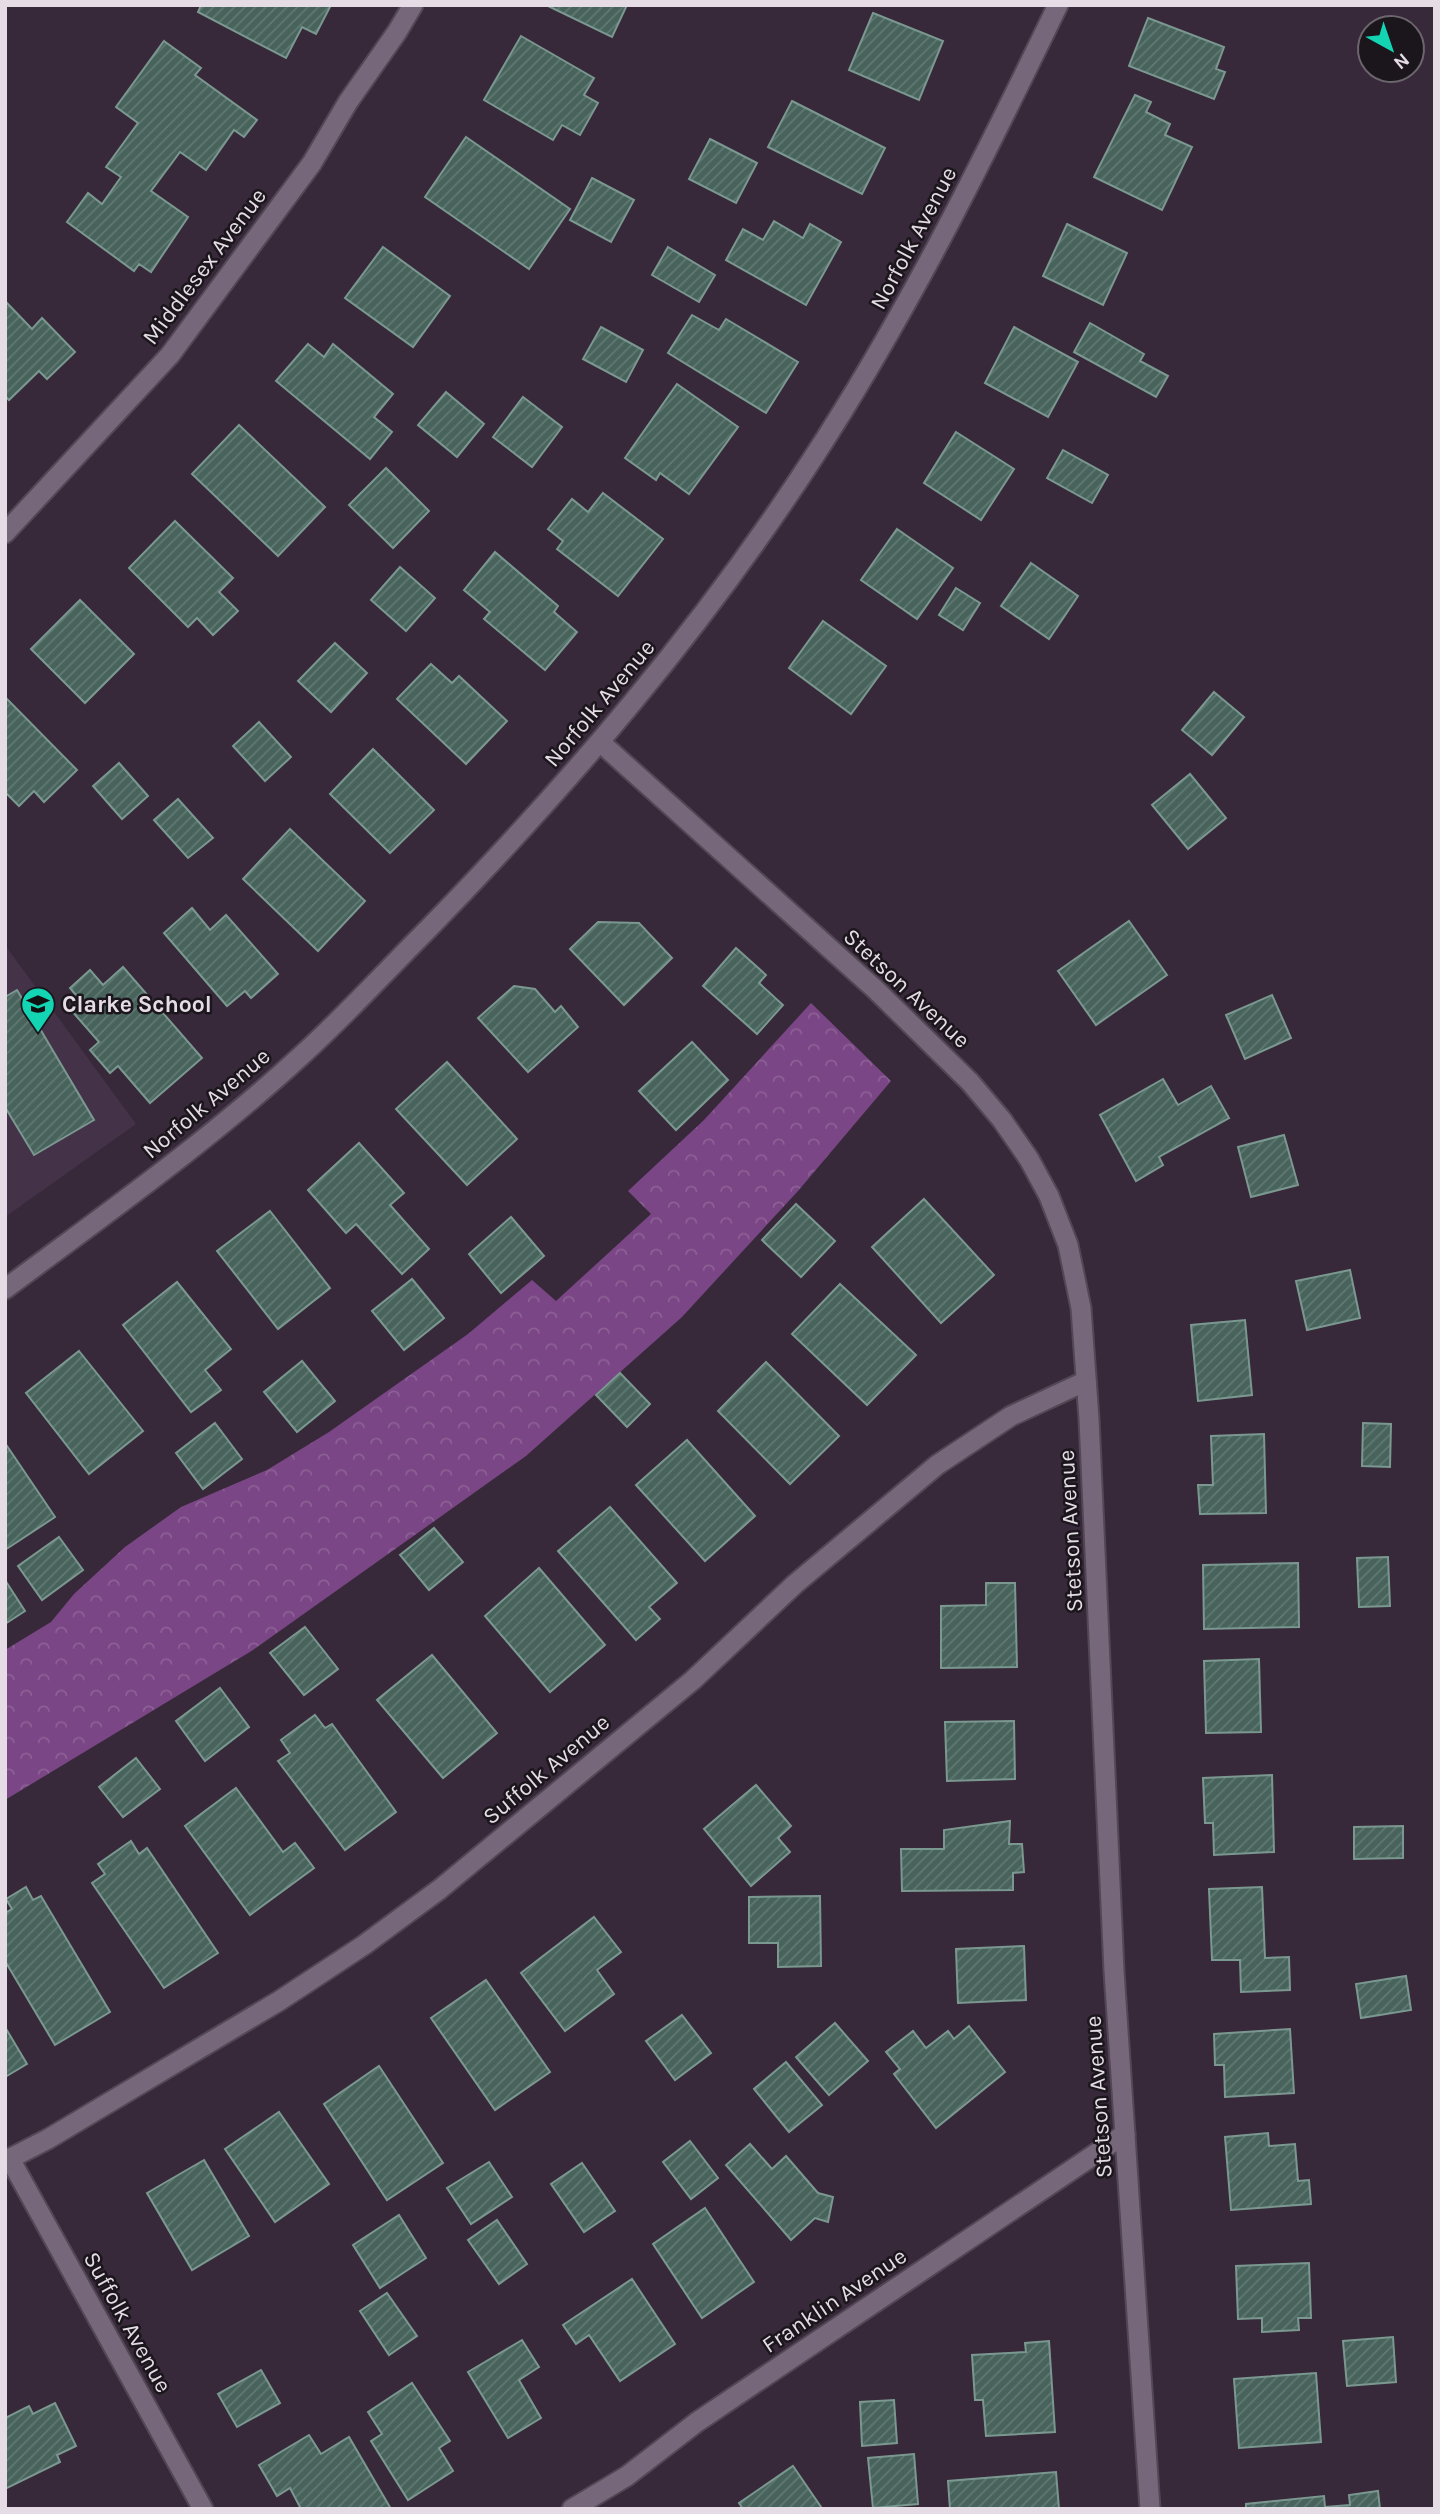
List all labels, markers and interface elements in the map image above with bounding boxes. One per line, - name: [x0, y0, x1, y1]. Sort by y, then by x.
- north arrow: [1356, 14, 1426, 84]
- text: N: [1389, 48, 1414, 74]
- street label: Norfolk Avenue: [865, 162, 962, 314]
- street label: Middlesex Avenue: [137, 183, 272, 350]
- street label: Norfolk Avenue: [538, 634, 660, 772]
- street label: Stetson Avenue: [838, 923, 975, 1054]
- school or university icon: Clarke School: [19, 985, 57, 1034]
- place label: Clarke School: [62, 991, 212, 1018]
- street label: Norfolk Avenue: [137, 1042, 275, 1164]
- street label: Stetson Avenue: [1053, 1449, 1088, 1613]
- street label: Suffolk Avenue: [478, 1709, 615, 1830]
- street label: Stetson Avenue: [1079, 2015, 1118, 2179]
- street label: Franklin Avenue: [757, 2242, 912, 2359]
- street label: Suffolk Avenue: [78, 2247, 177, 2397]

